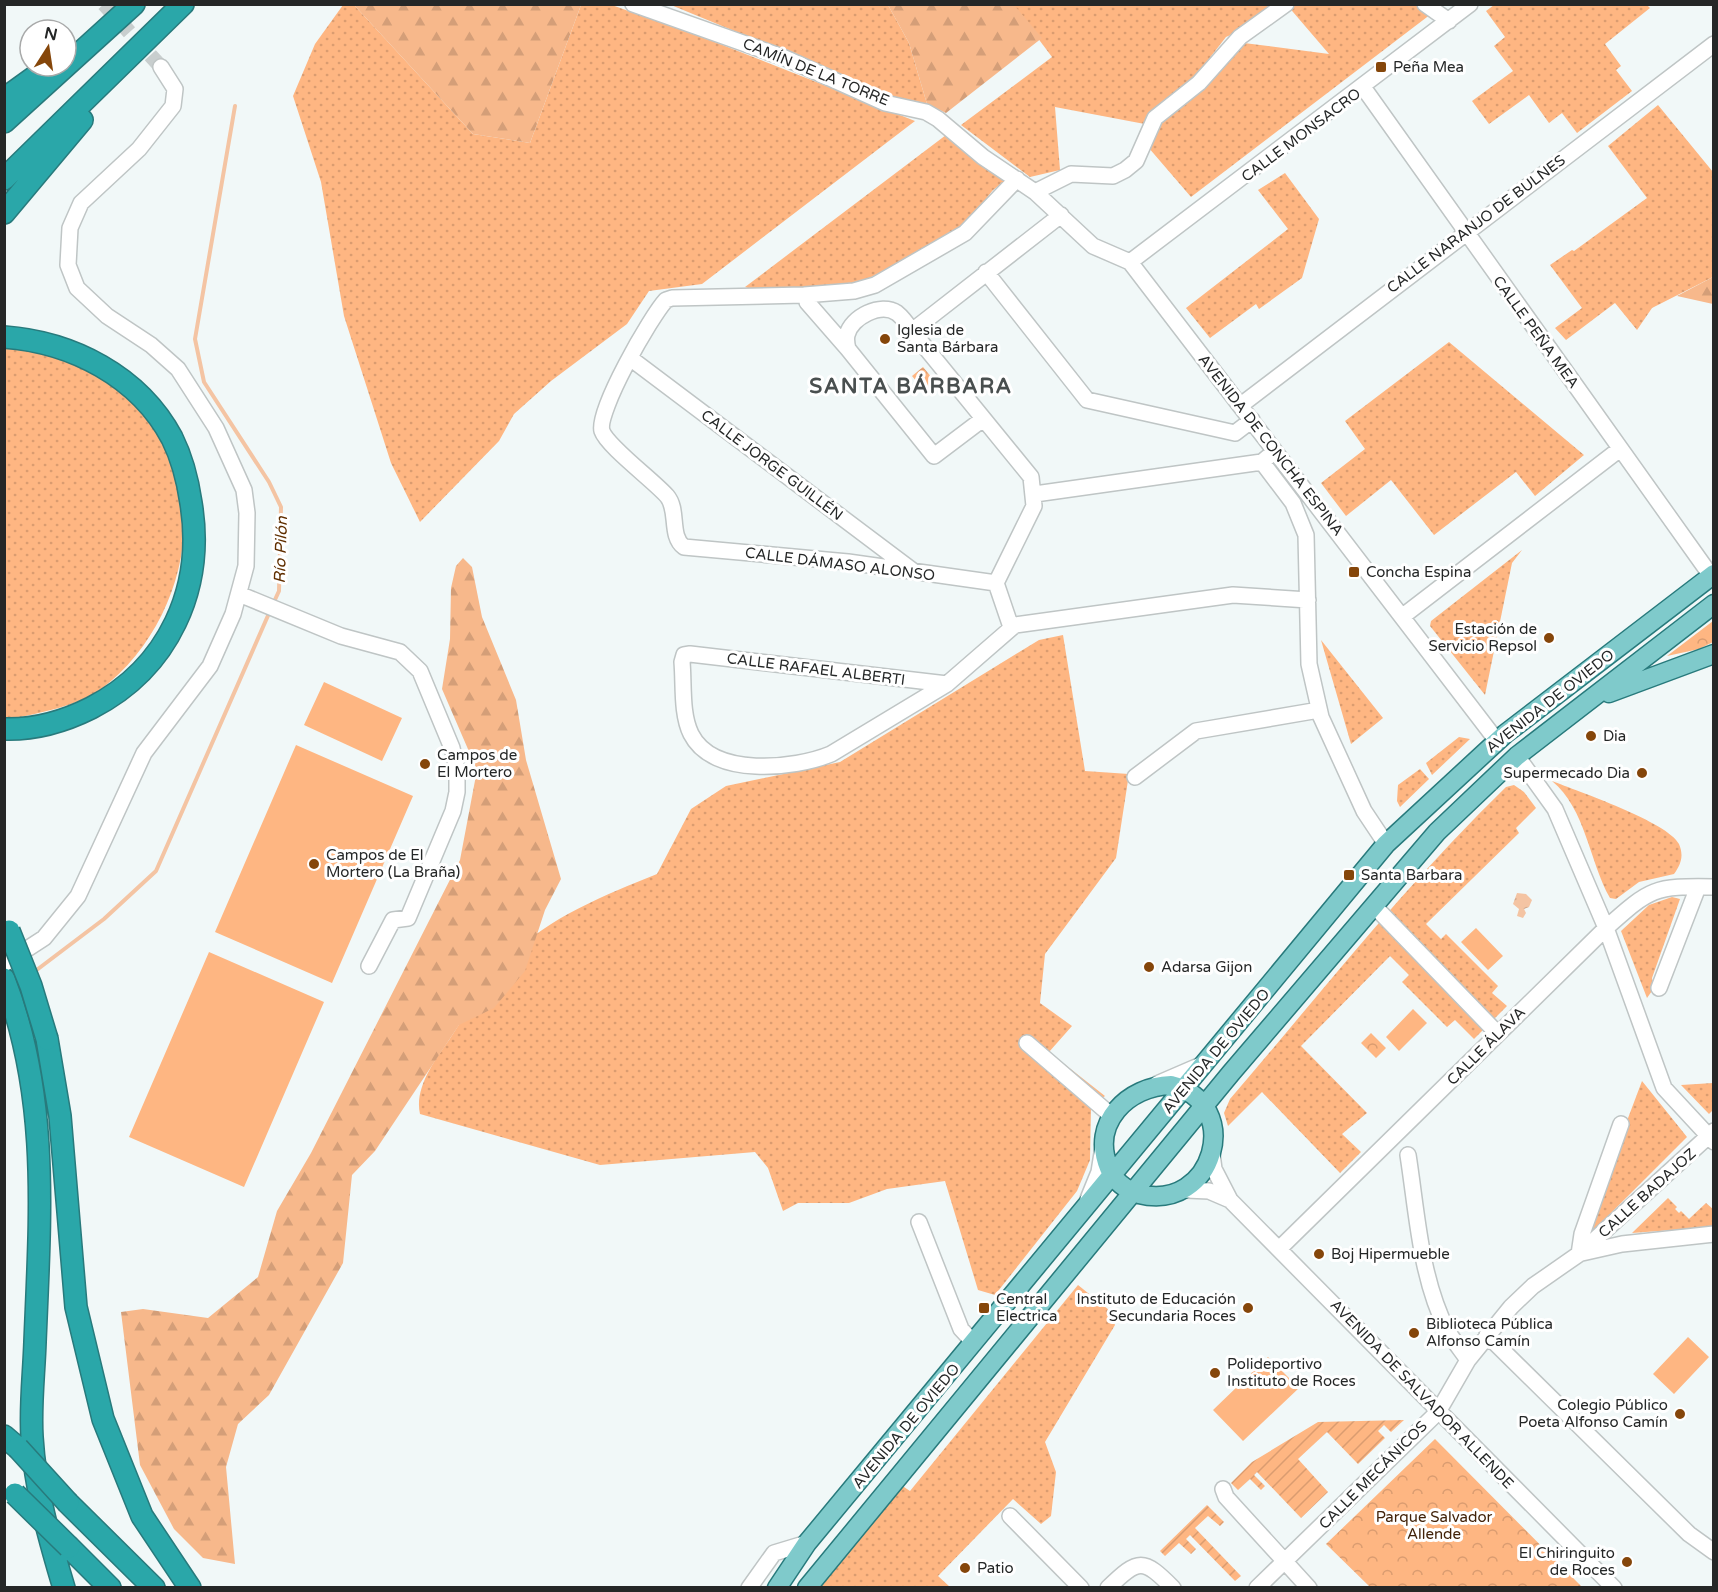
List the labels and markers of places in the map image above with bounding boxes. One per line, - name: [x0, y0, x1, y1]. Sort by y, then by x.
- place label: Peña Mea: [1393, 58, 1464, 76]
- marker: Peña Mea: [1374, 60, 1388, 74]
- place label: Iglesia de Santa Bárbara: [897, 321, 998, 356]
- marker: Iglesia de Santa Bárbara: [878, 332, 892, 346]
- place label: Concha Espina: [1366, 563, 1471, 581]
- marker: Concha Espina: [1347, 565, 1361, 579]
- place label: Estación de Servicio Repsol: [1428, 620, 1537, 655]
- marker: Estación de Servicio Repsol: [1542, 631, 1556, 645]
- place label: Dia: [1603, 727, 1626, 745]
- marker: Dia: [1584, 729, 1598, 743]
- place label: Campos de El Mortero: [437, 746, 517, 781]
- marker: Campos de El Mortero: [418, 757, 432, 771]
- place label: Supermecado Dia: [1504, 764, 1630, 782]
- marker: Supermecado Dia: [1635, 766, 1649, 780]
- place label: Campos de El Mortero (La Braña): [326, 846, 460, 881]
- marker: Campos de El Mortero (La Braña): [307, 857, 321, 871]
- place label: Santa Barbara: [1361, 866, 1462, 884]
- marker: Santa Barbara: [1342, 868, 1356, 882]
- place label: Adarsa Gijon: [1161, 958, 1252, 976]
- marker: Adarsa Gijon: [1142, 960, 1156, 974]
- place label: Boj Hipermueble: [1331, 1245, 1450, 1263]
- marker: Boj Hipermueble: [1312, 1247, 1326, 1261]
- place label: Central Electrica: [996, 1290, 1057, 1325]
- place label: Instituto de Educación Secundaria Roces: [1076, 1290, 1236, 1325]
- marker: Central Electrica: [977, 1301, 991, 1315]
- marker: Instituto de Educación Secundaria Roces: [1241, 1301, 1255, 1315]
- place label: Biblioteca Pública Alfonso Camín: [1426, 1315, 1553, 1350]
- marker: Biblioteca Pública Alfonso Camín: [1407, 1326, 1421, 1340]
- place label: Polideportivo Instituto de Roces: [1227, 1355, 1356, 1390]
- marker: Polideportivo Instituto de Roces: [1208, 1366, 1222, 1380]
- place label: Colegio Público Poeta Alfonso Camín: [1518, 1396, 1668, 1431]
- marker: Colegio Público Poeta Alfonso Camín: [1673, 1407, 1687, 1421]
- place label: El Chiringuito de Roces: [1519, 1544, 1615, 1579]
- marker: El Chiringuito de Roces: [1620, 1555, 1634, 1569]
- place label: Patio: [977, 1559, 1014, 1577]
- marker: Patio: [958, 1561, 972, 1575]

